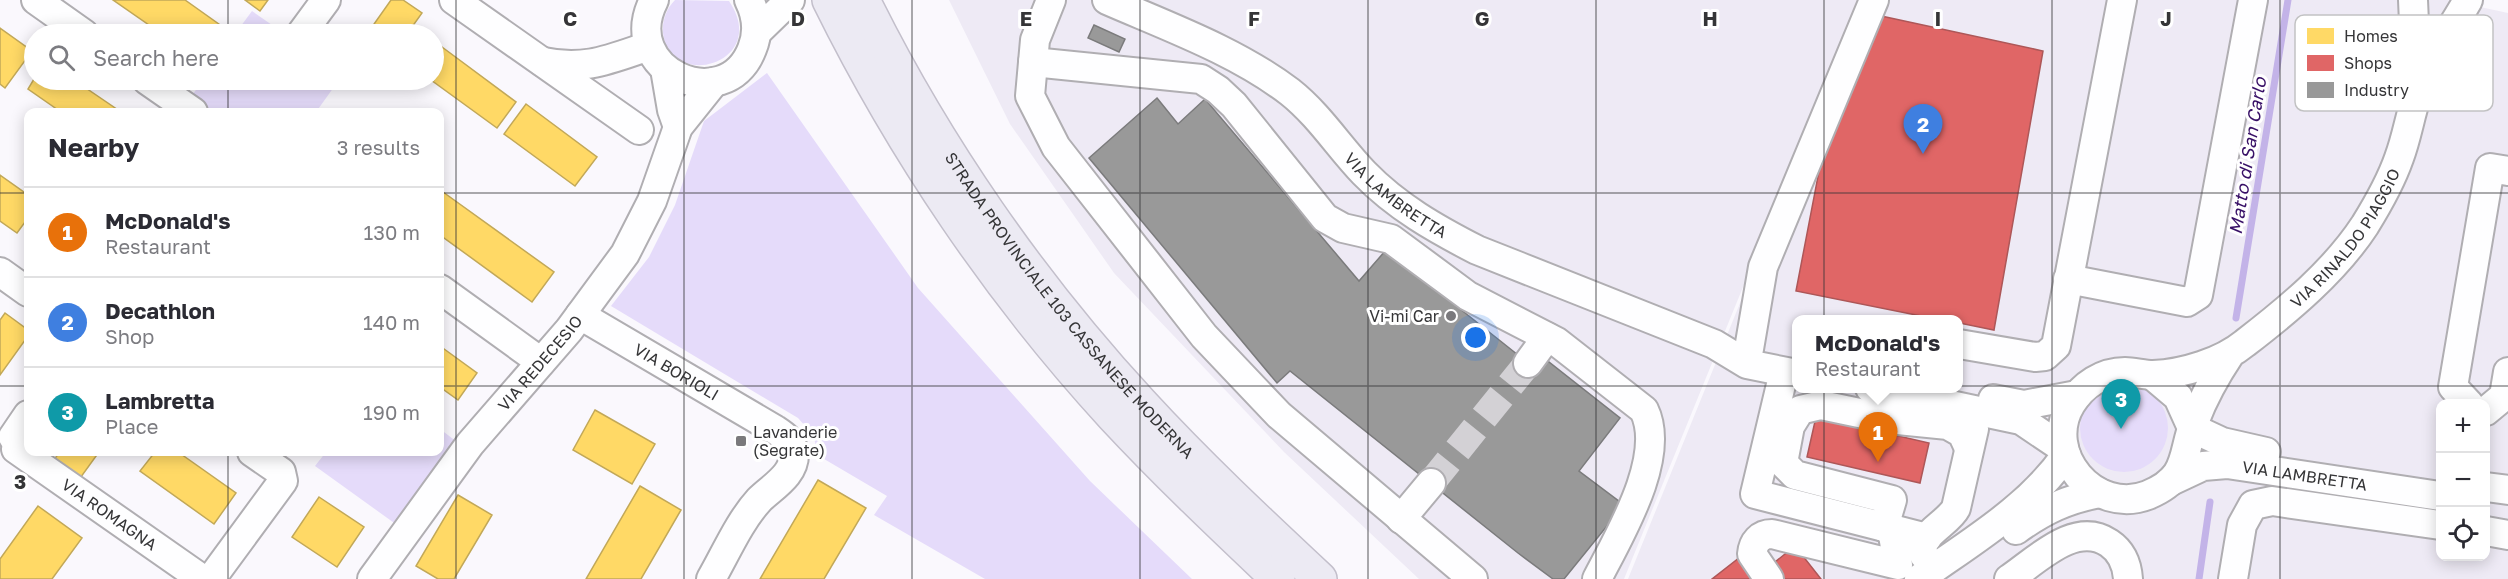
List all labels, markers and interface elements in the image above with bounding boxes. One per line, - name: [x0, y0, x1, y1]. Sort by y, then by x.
- text: C: [563, 6, 577, 30]
- text: D: [791, 6, 805, 30]
- text: E: [1020, 6, 1032, 30]
- text: F: [1248, 6, 1260, 30]
- text: G: [1475, 6, 1489, 30]
- text: H: [1702, 6, 1718, 30]
- text: I: [1935, 6, 1941, 30]
- text: J: [2160, 6, 2172, 30]
- legend: [2295, 15, 2493, 111]
- search box: [24, 24, 444, 90]
- text: Homes: [2344, 26, 2398, 46]
- icon: search: [45, 41, 78, 74]
- text: Search here: [93, 44, 219, 71]
- text: Shops: [2344, 53, 2392, 73]
- water label: Matto di San Carlo: [2224, 75, 2270, 236]
- text: Industry: [2344, 80, 2409, 100]
- pin: 2: [1904, 104, 1942, 154]
- text: Nearby: [48, 132, 139, 163]
- text: 3 results: [337, 135, 420, 159]
- street label: STRADA PROVINCIALE 103 CASSANESE MODERNA: [941, 148, 1198, 463]
- street label: VIA LAMBRETTA: [1340, 148, 1451, 242]
- street label: VIA RINALDO PIAGGIO: [2286, 165, 2404, 312]
- text: McDonald's: [105, 207, 231, 234]
- text: 1: [62, 220, 73, 244]
- text: 130 m: [364, 220, 420, 244]
- text: Restaurant: [105, 234, 211, 258]
- text: Decathlon: [105, 297, 215, 324]
- place label: Vi-mi Car: [1369, 306, 1439, 326]
- marker: Vi-mi Car: [1444, 309, 1458, 323]
- text: 2: [61, 310, 74, 334]
- text: 140 m: [363, 310, 420, 334]
- street label: VIA REDECESIO: [493, 311, 587, 415]
- popup: [1792, 315, 1963, 393]
- your location: [1461, 323, 1490, 352]
- text: Shop: [105, 324, 154, 348]
- text: McDonald's: [1815, 329, 1940, 356]
- street label: VIA BORIOLI: [631, 339, 723, 404]
- text: Restaurant: [1815, 356, 1921, 380]
- pin: 3: [2102, 380, 2140, 429]
- text: Lambretta: [105, 387, 215, 414]
- map controls: [2436, 399, 2490, 561]
- button: +: [2436, 399, 2490, 453]
- text: 3: [61, 400, 74, 424]
- text: 190 m: [363, 400, 420, 424]
- pin: 1: [1858, 412, 1898, 462]
- text: Place: [105, 414, 158, 438]
- place label: Lavanderie (Segrate): [753, 422, 837, 460]
- marker: Lavanderie (Segrate): [734, 434, 748, 448]
- button: −: [2436, 453, 2490, 507]
- street label: VIA LAMBRETTA: [2241, 456, 2369, 495]
- text: 3: [14, 469, 26, 493]
- street label: VIA ROMAGNA: [58, 474, 161, 555]
- button: locate: [2436, 507, 2490, 561]

